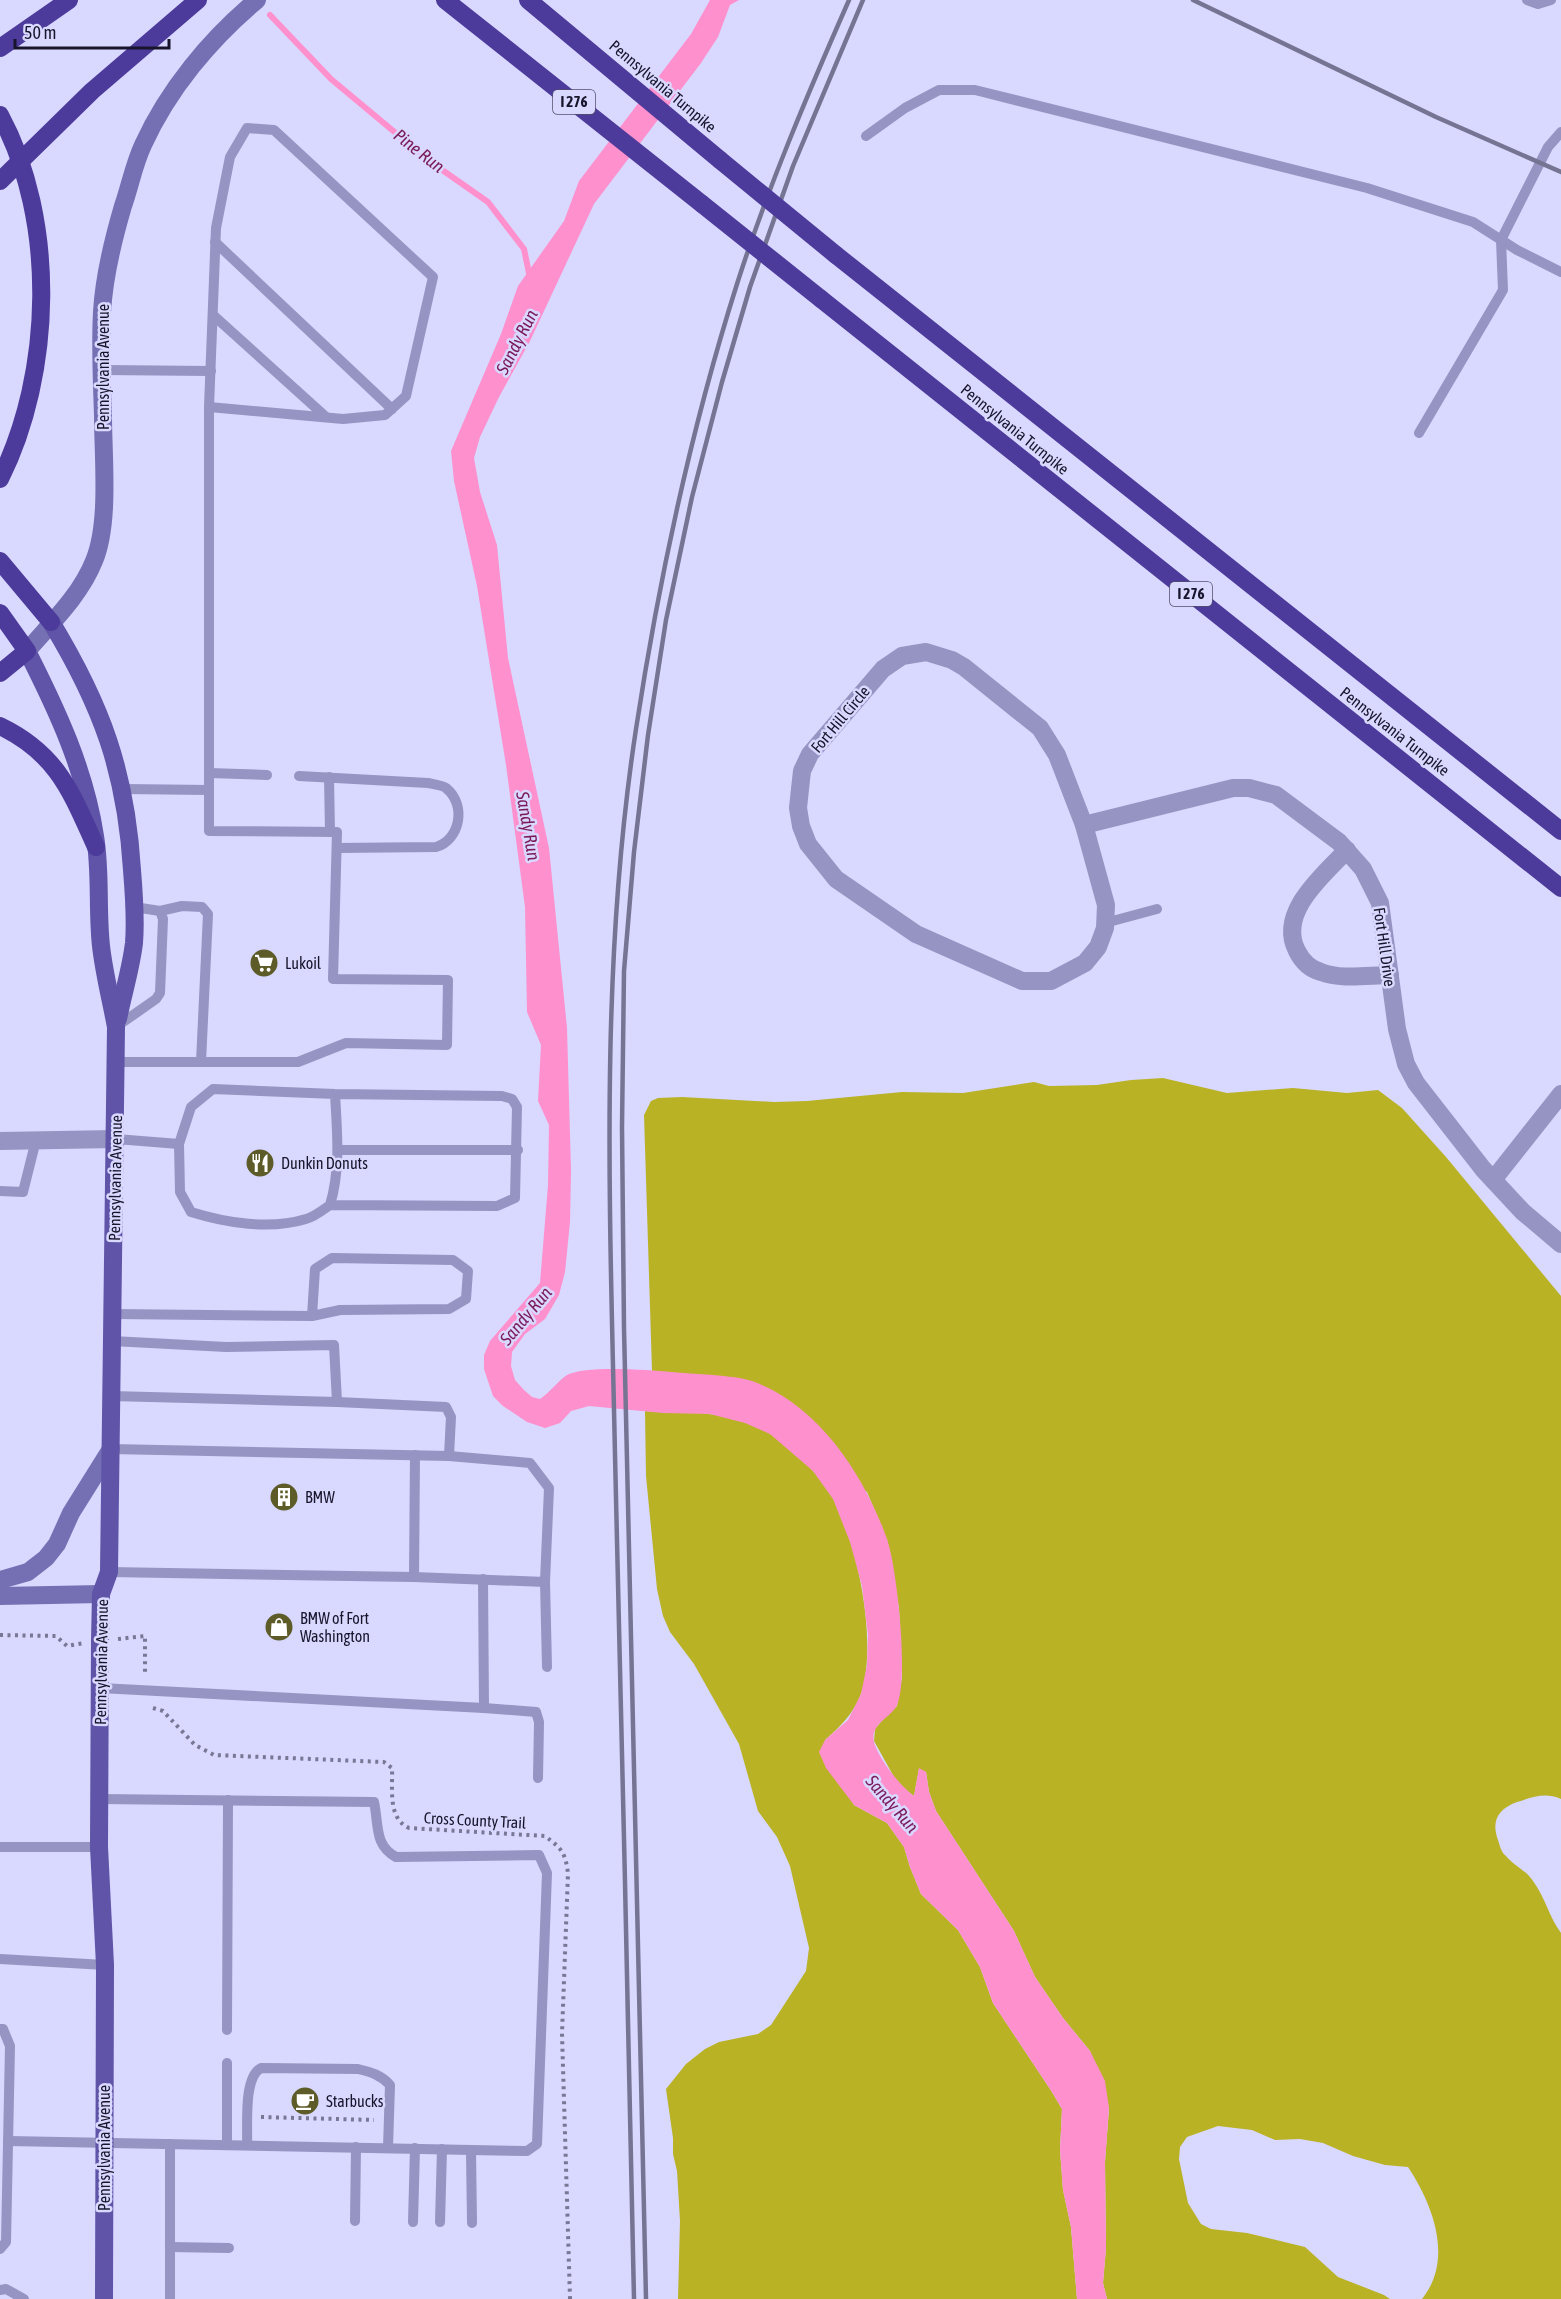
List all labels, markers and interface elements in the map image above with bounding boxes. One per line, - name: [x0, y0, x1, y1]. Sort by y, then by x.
- scale bar: [15, 12, 170, 50]
- text: 50 m: [24, 22, 56, 43]
- street label: Pennsylvania Turnpike: [605, 36, 720, 137]
- road number: I 276: [553, 90, 595, 114]
- water label: Pine Run: [390, 124, 449, 177]
- street label: Pennsylvania Avenue: [94, 304, 113, 430]
- water label: Sandy Run: [491, 306, 542, 378]
- street label: Pennsylvania Turnpike: [957, 380, 1073, 479]
- road number: I 276: [1170, 582, 1212, 606]
- street label: Fort Hill Circle: [807, 682, 873, 756]
- street label: Pennsylvania Turnpike: [1336, 683, 1453, 780]
- water label: Sandy Run: [512, 789, 545, 862]
- street label: Fort Hill Drive: [1371, 906, 1399, 988]
- supermarket icon: Lukoil: [248, 947, 280, 979]
- place label: Lukoil: [285, 954, 322, 972]
- street label: Pennsylvania Avenue: [105, 1115, 126, 1241]
- restaurant icon: Dunkin Donuts: [244, 1147, 276, 1179]
- place label: Dunkin Donuts: [281, 1154, 368, 1172]
- water label: Sandy Run: [495, 1282, 556, 1350]
- building icon: BMW: [268, 1481, 300, 1513]
- place label: BMW: [305, 1488, 335, 1506]
- street label: Pennsylvania Avenue: [91, 1599, 112, 1725]
- place label: BMW of Fort Washington: [300, 1609, 370, 1646]
- shop icon: BMW of Fort Washington: [263, 1611, 295, 1643]
- water label: Sandy Run: [861, 1770, 923, 1837]
- street label: Cross County Trail: [423, 1808, 527, 1833]
- street label: Pennsylvania Avenue: [95, 2085, 114, 2211]
- cafe icon: Starbucks: [289, 2085, 321, 2117]
- place label: Starbucks: [326, 2092, 384, 2110]

